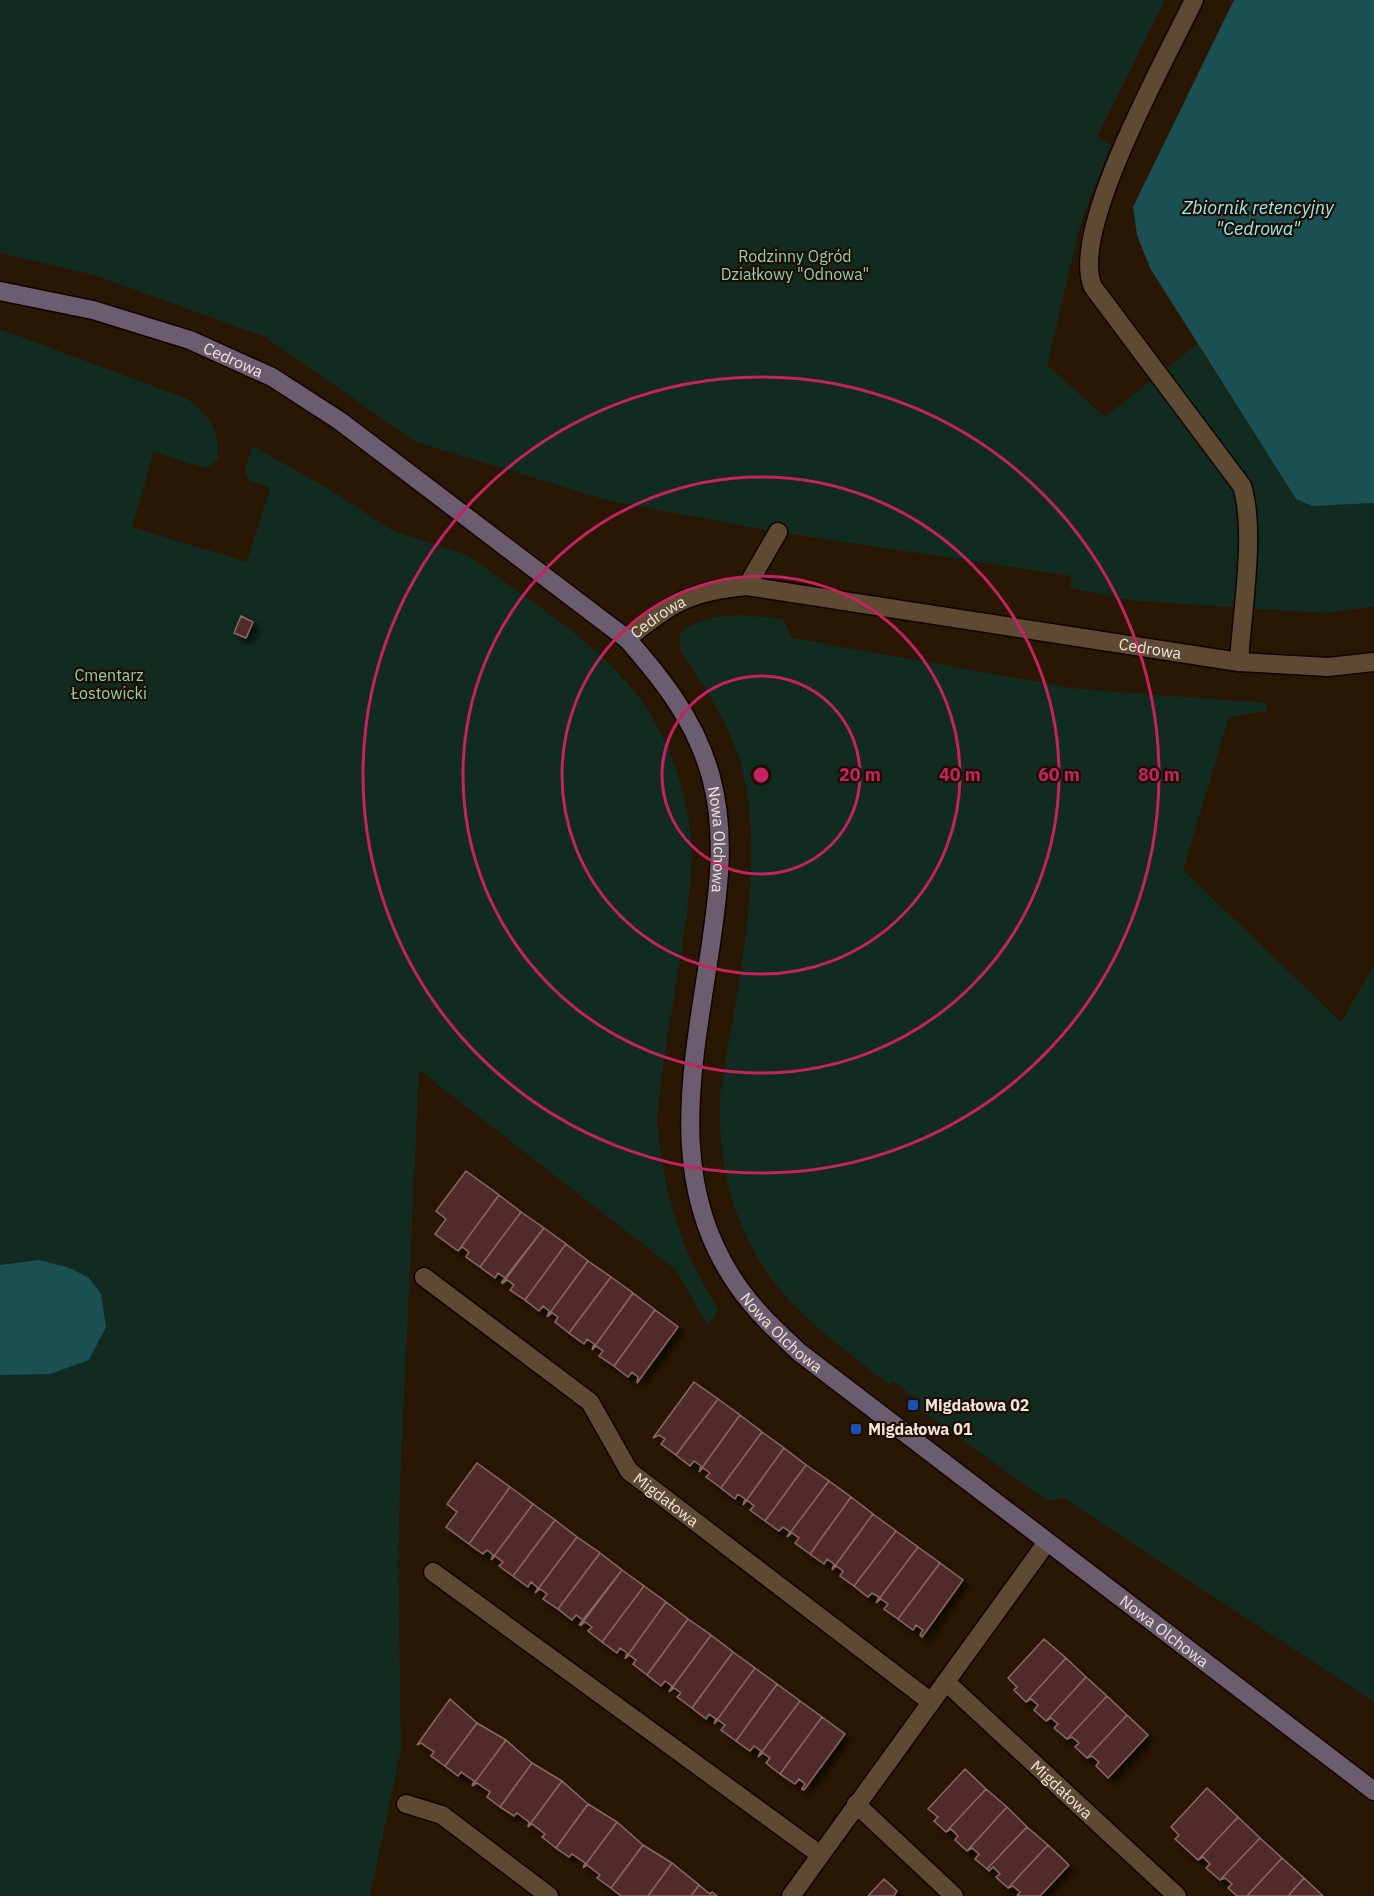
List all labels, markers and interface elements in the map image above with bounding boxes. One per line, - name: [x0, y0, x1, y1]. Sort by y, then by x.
- water label: Zbiornik retencyjny "Cedrowa": [1181, 196, 1335, 240]
- park label: Rodzinny Ogród Działkowy "Odnowa": [721, 246, 869, 284]
- street label: Cedrowa: [200, 337, 267, 382]
- street label: Cedrowa: [626, 591, 689, 643]
- street label: Cedrowa: [1117, 634, 1183, 663]
- park label: Cmentarz Łostowicki: [70, 665, 147, 703]
- text: 20 m: [839, 763, 881, 786]
- text: 40 m: [939, 763, 981, 786]
- text: 60 m: [1038, 763, 1080, 786]
- text: 80 m: [1138, 763, 1180, 786]
- centre of rings: [751, 765, 771, 785]
- street label: Nowa Olchowa: [704, 784, 730, 894]
- street label: Nowa Olchowa: [736, 1288, 827, 1377]
- place label: Migdałowa 02: [925, 1395, 1029, 1415]
- marker: Migdałowa 02: [906, 1398, 920, 1412]
- place label: Migdałowa 01: [868, 1419, 973, 1439]
- marker: Migdałowa 01: [849, 1422, 863, 1436]
- street label: Migdałowa: [630, 1468, 703, 1531]
- street label: Nowa Olchowa: [1116, 1591, 1213, 1672]
- street label: Migdałowa: [1027, 1756, 1097, 1823]

